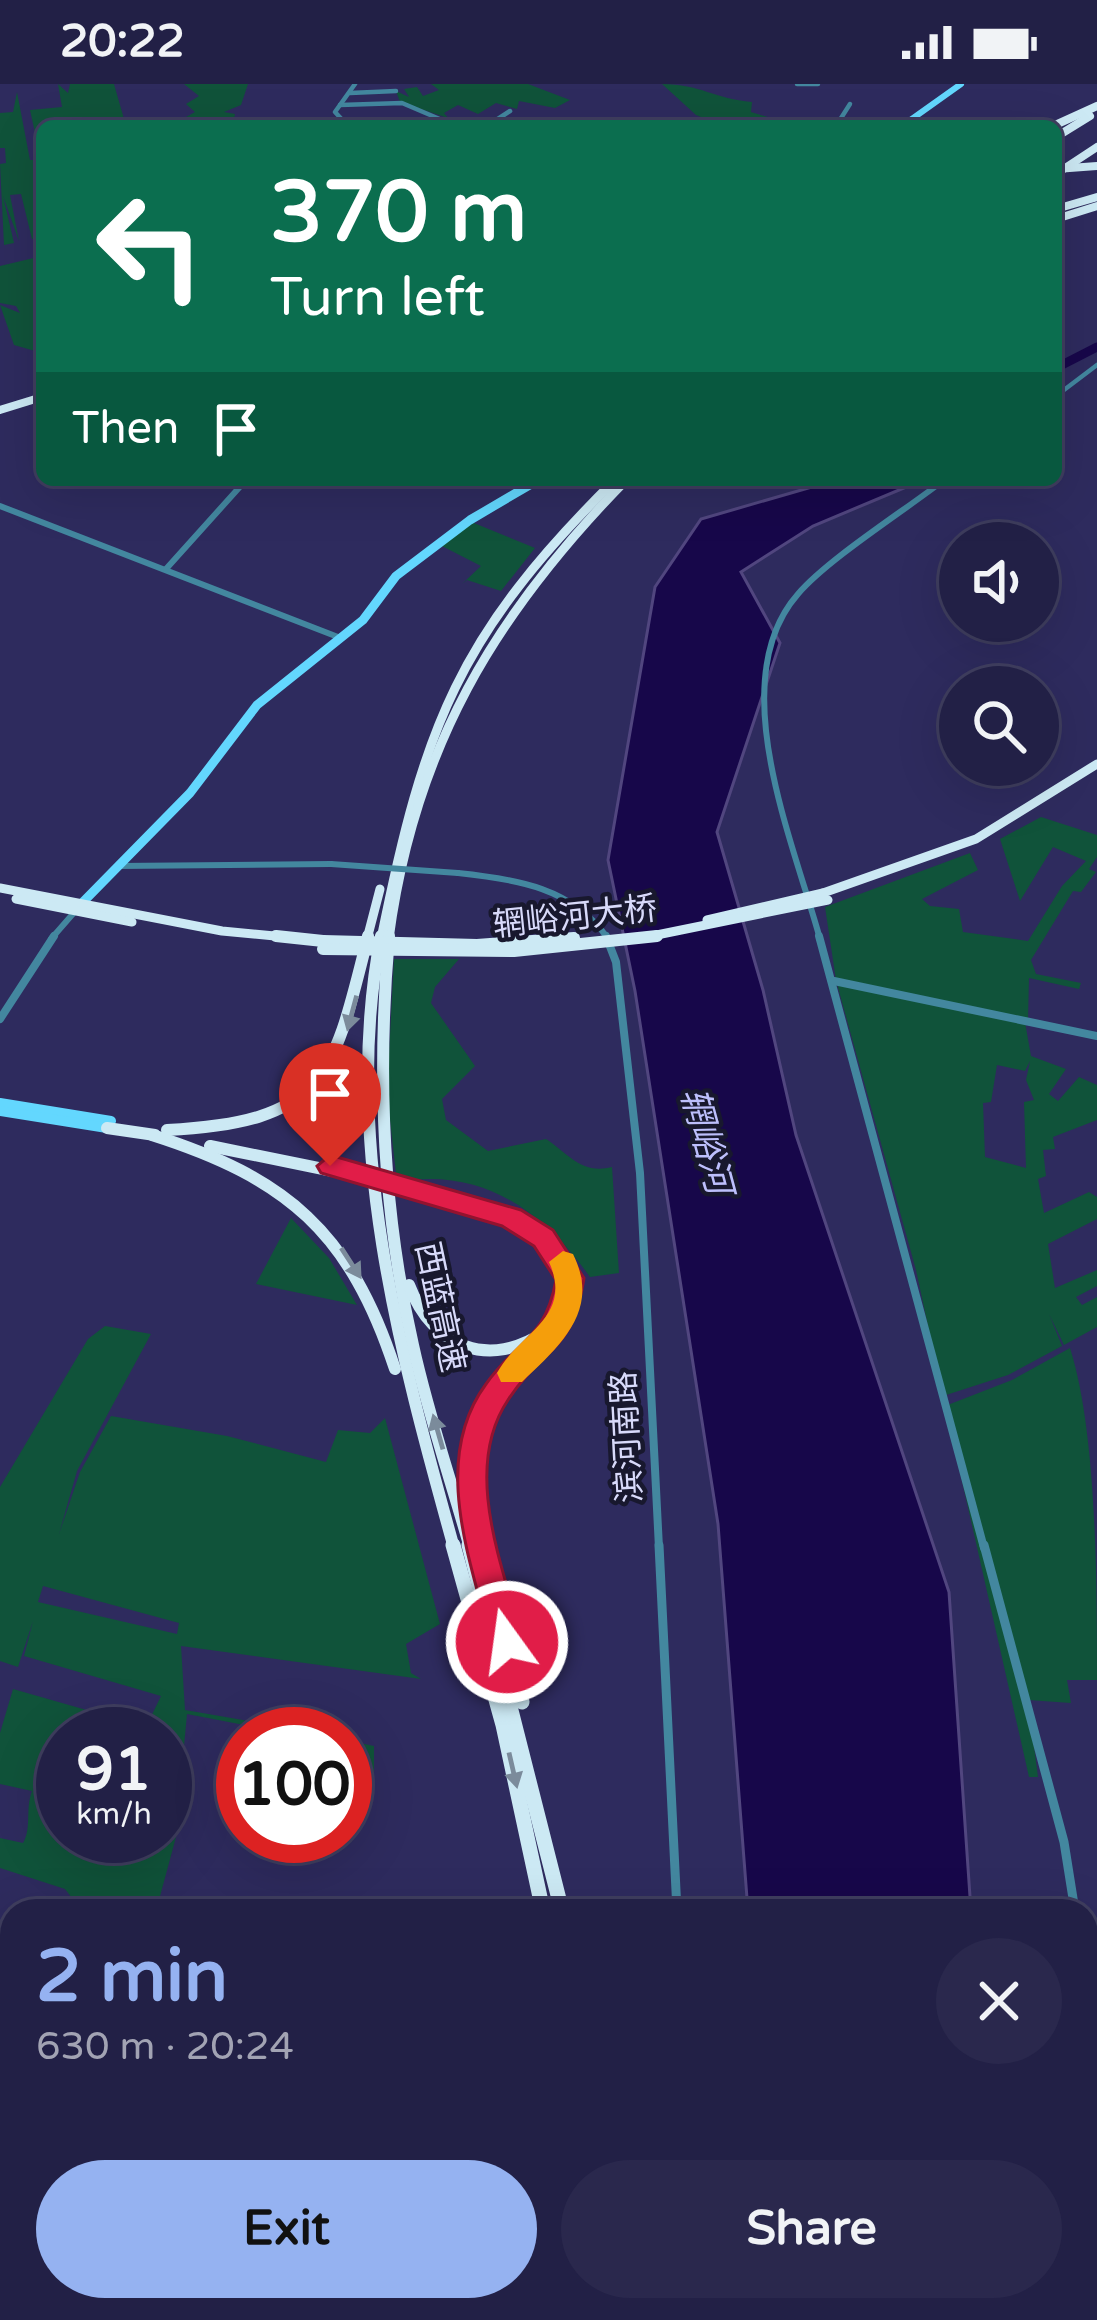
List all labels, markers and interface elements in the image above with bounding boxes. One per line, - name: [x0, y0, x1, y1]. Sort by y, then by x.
- text: 20:22: [60, 15, 185, 69]
- text: 370 m: [270, 163, 527, 264]
- icon: left: [72, 168, 228, 324]
- text: Turn left: [270, 265, 485, 330]
- icon: arrive: [203, 396, 269, 462]
- text: Then: [72, 402, 179, 456]
- map controls: [939, 522, 1059, 786]
- button: sound: [939, 522, 1059, 642]
- button: search: [939, 666, 1059, 786]
- street label: 辋峪河大桥: [491, 889, 659, 945]
- one-way arrow: [341, 995, 360, 1032]
- pin: [279, 1043, 381, 1166]
- icon: arrive: [297, 1061, 363, 1127]
- water label: 辋峪河: [671, 1083, 742, 1205]
- street label: 西蓝高速: [407, 1238, 473, 1376]
- one-way arrow: [339, 1246, 361, 1279]
- street label: 滨河南路: [604, 1370, 650, 1504]
- one-way arrow: [427, 1413, 446, 1450]
- position arrow: [444, 1579, 570, 1705]
- speed limit sign: 100: [216, 1707, 372, 1863]
- text: 91: [76, 1734, 152, 1806]
- one-way arrow: [504, 1752, 523, 1789]
- text: km/h: [76, 1796, 152, 1833]
- text: 2 min: [36, 1934, 228, 2021]
- button: close: [936, 1938, 1062, 2064]
- text: 630 m · 20:24: [36, 2023, 294, 2070]
- button: Exit: [36, 2160, 537, 2298]
- button: Share: [561, 2160, 1062, 2298]

